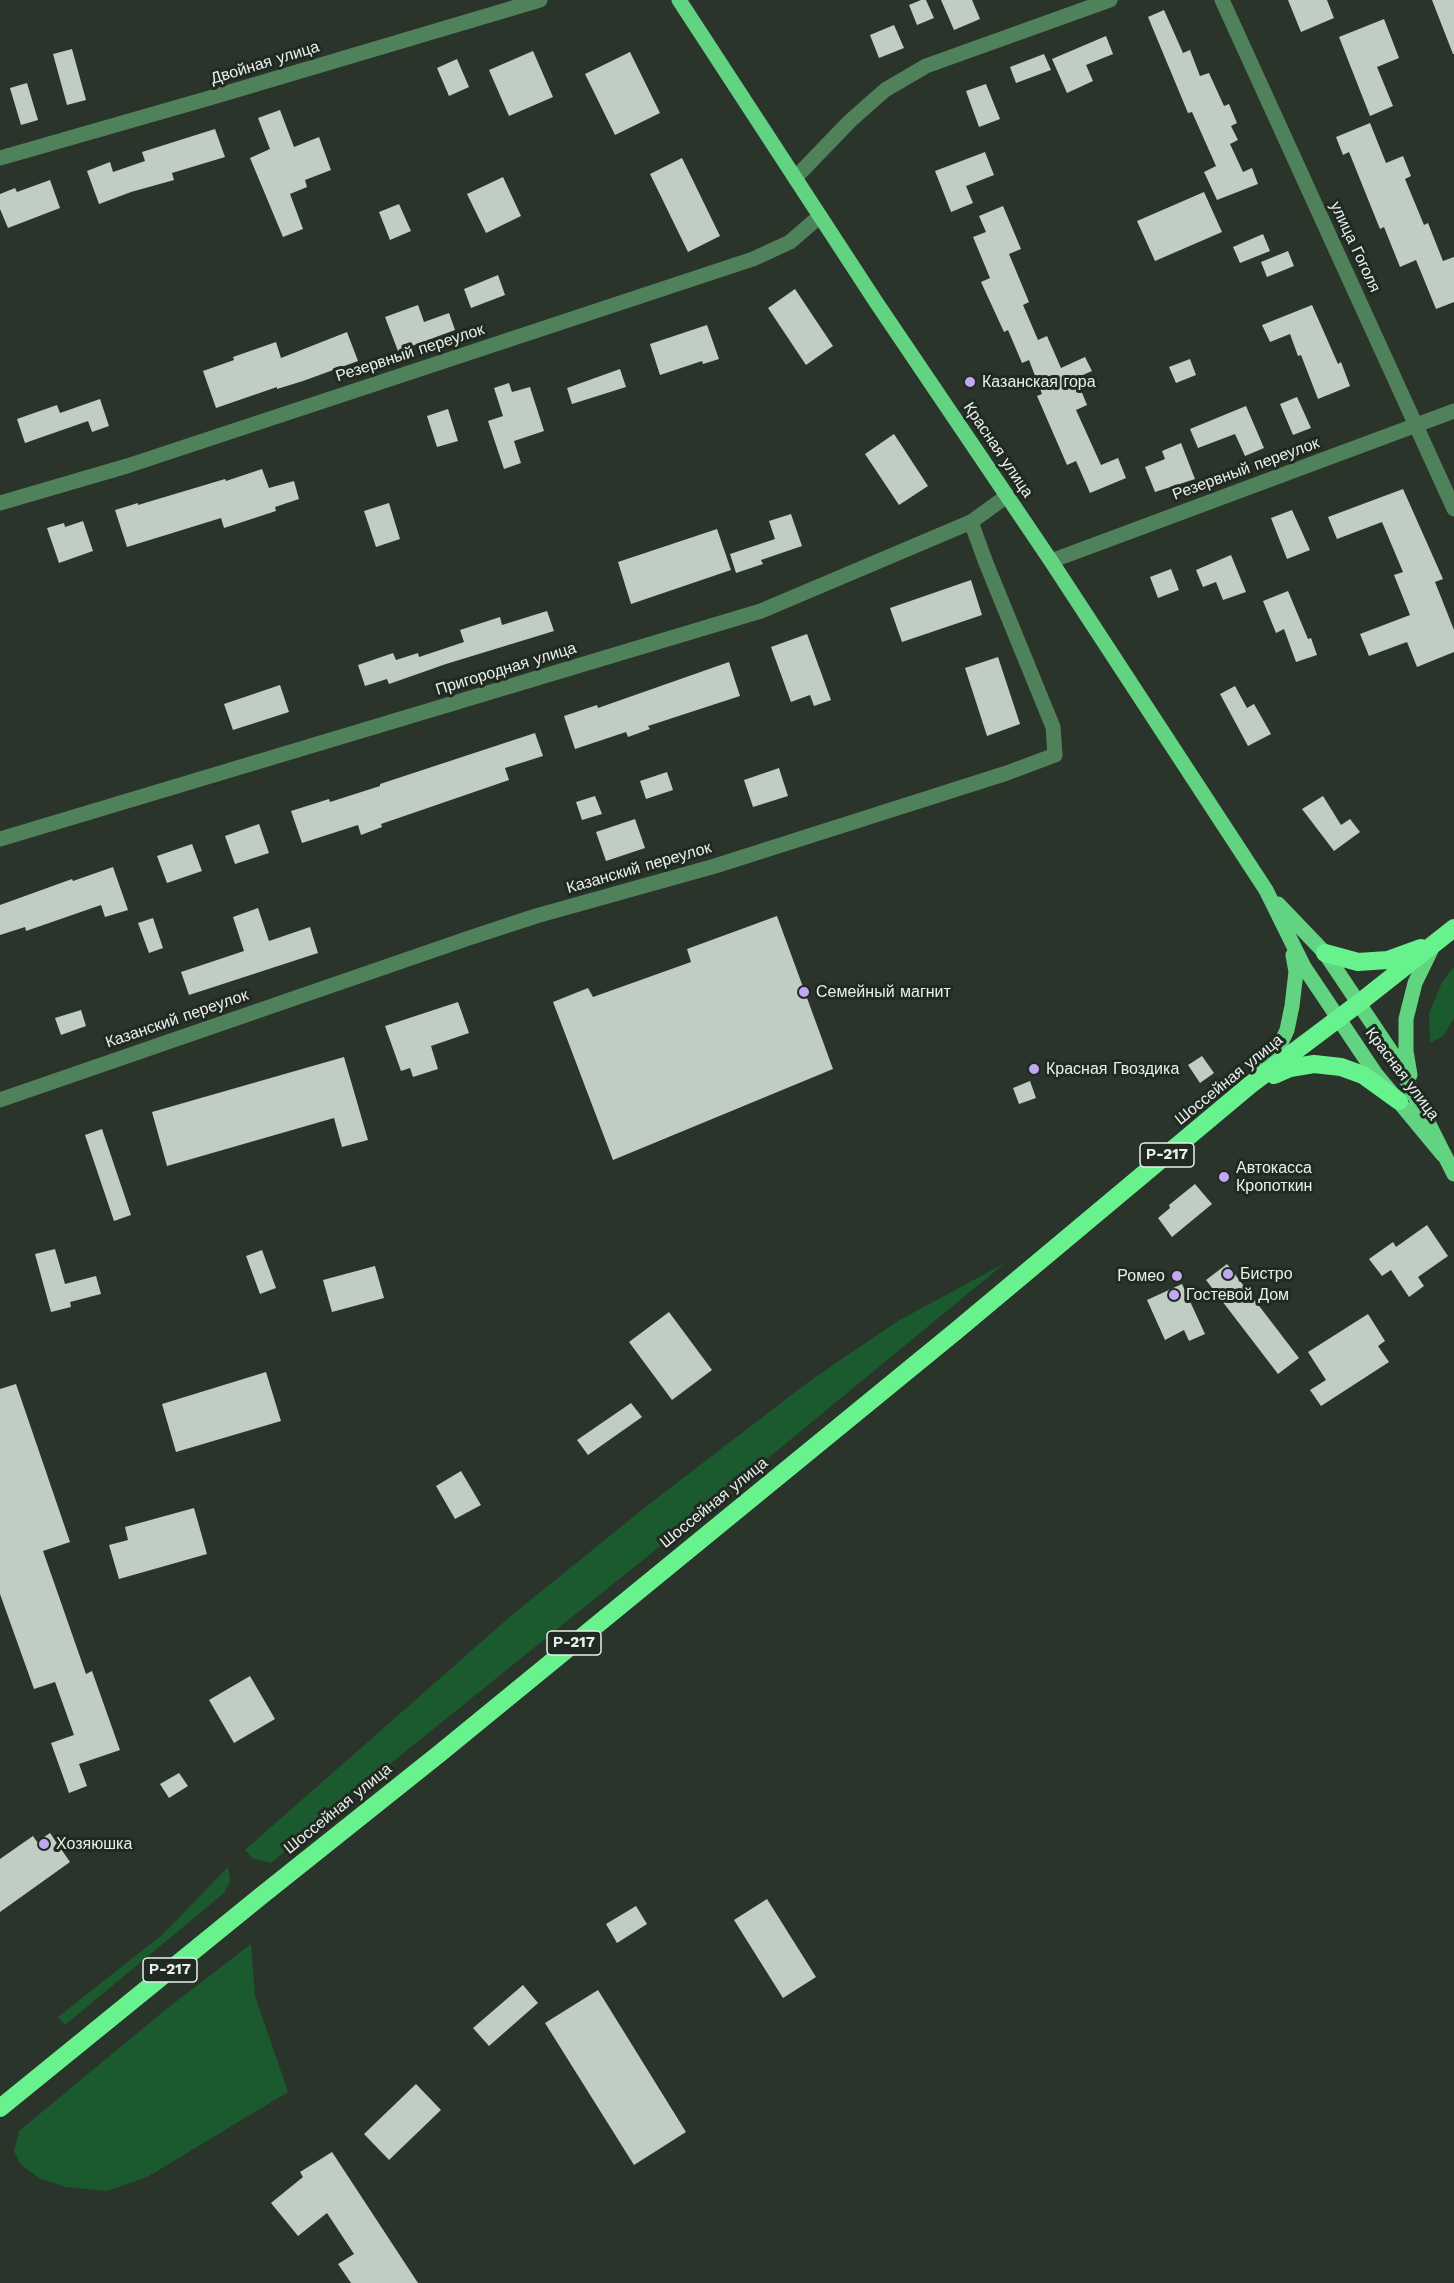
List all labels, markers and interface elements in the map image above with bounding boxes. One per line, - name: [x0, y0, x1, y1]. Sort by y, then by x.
- street label: Двойная улица: [208, 37, 322, 89]
- street label: улица Гоголя: [1326, 199, 1384, 295]
- street label: Резервный переулок: [333, 320, 487, 386]
- place label: Казанская гора: [982, 372, 1096, 392]
- marker: Казанская гора: [963, 375, 977, 389]
- street label: Красная улица: [959, 399, 1037, 501]
- street label: Резервный переулок: [1170, 433, 1322, 505]
- street label: Пригородная улица: [433, 638, 579, 700]
- street label: Казанский переулок: [564, 838, 714, 898]
- place label: Семейный магнит: [816, 982, 951, 1002]
- marker: Семейный магнит: [797, 985, 811, 999]
- street label: Казанский переулок: [103, 986, 251, 1052]
- street label: Красная улица: [1361, 1024, 1443, 1124]
- street label: Шоссейная улица: [1171, 1031, 1287, 1129]
- place label: Красная Гвоздика: [1046, 1059, 1179, 1079]
- marker: Красная Гвоздика: [1027, 1062, 1041, 1076]
- road number: Р-217: [1140, 1143, 1194, 1167]
- place label: Автокасса Кропоткин: [1236, 1158, 1312, 1196]
- marker: Автокасса Кропоткин: [1217, 1170, 1231, 1184]
- place label: Бистро: [1240, 1264, 1293, 1284]
- place label: Ромео: [1117, 1266, 1165, 1286]
- marker: Бистро: [1221, 1267, 1235, 1281]
- marker: Ромео: [1170, 1269, 1184, 1283]
- place label: Гостевой Дом: [1186, 1285, 1289, 1305]
- marker: Гостевой Дом: [1167, 1288, 1181, 1302]
- street label: Шоссейная улица: [656, 1454, 772, 1552]
- road number: Р-217: [547, 1631, 601, 1655]
- street label: Шоссейная улица: [280, 1760, 396, 1858]
- place label: Хозяюшка: [56, 1834, 132, 1854]
- marker: Хозяюшка: [37, 1837, 51, 1851]
- road number: Р-217: [143, 1958, 197, 1982]

